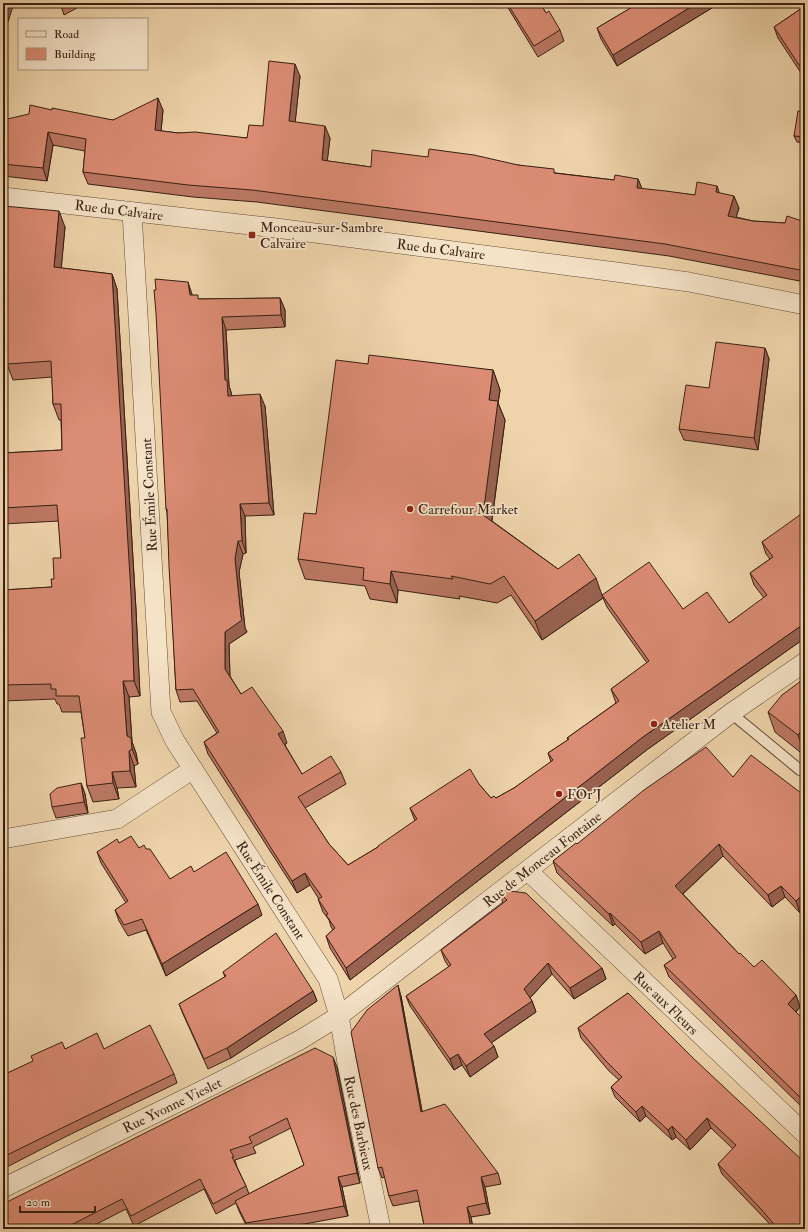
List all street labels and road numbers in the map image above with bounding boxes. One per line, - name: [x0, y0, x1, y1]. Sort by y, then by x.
- street label: Rue du Calvaire: [74, 197, 164, 224]
- street label: Rue du Calvaire: [396, 236, 486, 263]
- street label: Rue Émile Constant: [138, 437, 161, 552]
- street label: Rue de Monceau Fontaine: [480, 808, 605, 911]
- street label: Rue Émile Constant: [232, 838, 309, 943]
- street label: Rue aux Fleurs: [630, 968, 702, 1039]
- street label: Rue Yvonne Vieslet: [120, 1074, 225, 1137]
- street label: Rue des Barbieux: [340, 1074, 377, 1173]

